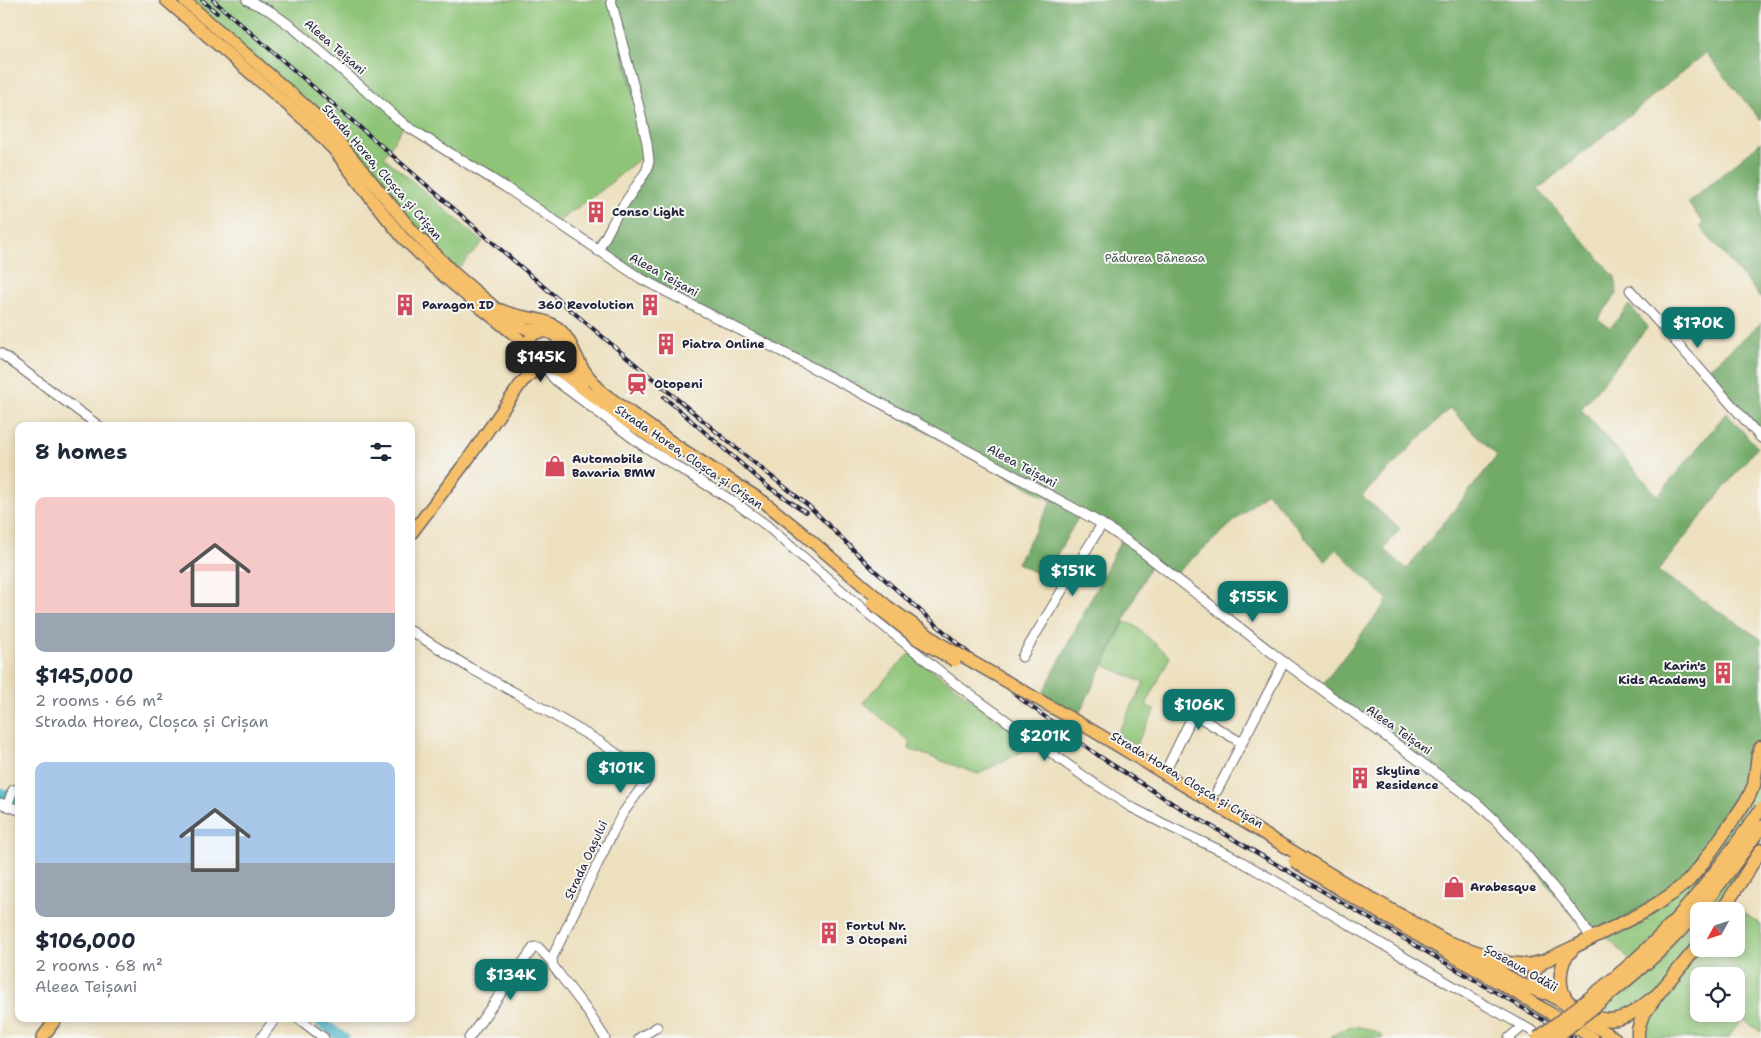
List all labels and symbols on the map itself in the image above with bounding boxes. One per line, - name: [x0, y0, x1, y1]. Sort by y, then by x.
- street label: Aleea Teișani: [301, 16, 369, 78]
- street label: Strada Horea, Cloșca și Crișan: [319, 101, 445, 243]
- building icon: Conso Light: [583, 199, 609, 225]
- place label: Conso Light: [612, 204, 685, 220]
- street label: Aleea Teișani: [627, 249, 701, 301]
- park label: Pădurea Băneasa: [1105, 250, 1206, 266]
- building icon: Paragon ID: [392, 292, 418, 318]
- building icon: 360 Revolution: [637, 292, 663, 318]
- place label: Paragon ID: [422, 297, 494, 313]
- place label: 360 Revolution: [538, 297, 634, 313]
- pin: $170K: [1663, 306, 1733, 349]
- building icon: Piatra Online: [653, 331, 679, 357]
- place label: Piatra Online: [682, 336, 765, 352]
- pin: $145K: [506, 340, 576, 383]
- station icon: Otopeni: [624, 371, 650, 397]
- place label: Otopeni: [654, 376, 703, 392]
- street label: Strada Horea, Cloșca și Crișan: [612, 401, 766, 513]
- street label: Aleea Teișani: [984, 441, 1060, 491]
- place label: Automobile Bavaria BMW: [572, 451, 656, 481]
- shop icon: Automobile Bavaria BMW: [542, 453, 568, 479]
- pin: $151K: [1038, 554, 1108, 597]
- pin: $155K: [1218, 580, 1288, 623]
- place label: Karin's Kids Academy: [1618, 658, 1706, 688]
- building icon: Karin's Kids Academy: [1710, 660, 1736, 686]
- pin: $106K: [1164, 688, 1234, 731]
- street label: Aleea Teișani: [1363, 701, 1435, 759]
- pin: $201K: [1010, 720, 1080, 762]
- street label: Strada Horea, Cloșca și Crișan: [1108, 728, 1266, 832]
- pin: $101K: [586, 752, 656, 794]
- place label: Skyline Residence: [1376, 763, 1439, 793]
- building icon: Skyline Residence: [1347, 765, 1373, 791]
- street label: Strada Oașului: [561, 818, 611, 902]
- shop icon: Arabesque: [1441, 874, 1467, 900]
- place label: Arabesque: [1470, 879, 1536, 895]
- north arrow: [1690, 902, 1745, 958]
- place label: Fortul Nr. 3 Otopeni: [846, 918, 907, 948]
- building icon: Fortul Nr. 3 Otopeni: [816, 920, 842, 946]
- street label: Șoseaua Odăii: [1481, 941, 1561, 995]
- pin: $134K: [476, 958, 546, 1001]

